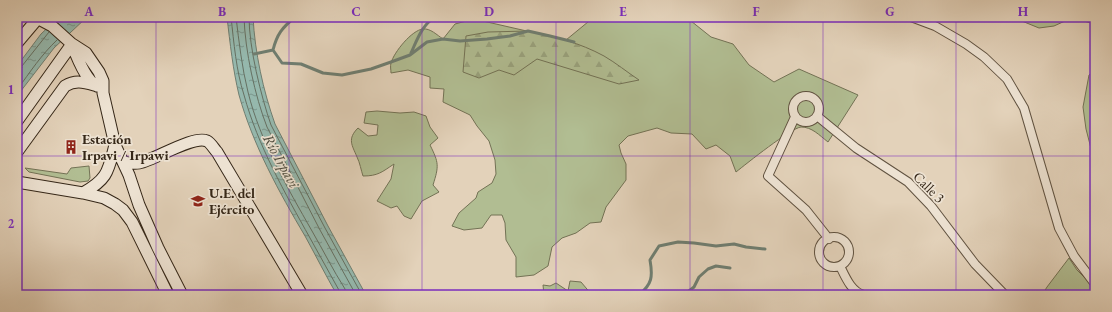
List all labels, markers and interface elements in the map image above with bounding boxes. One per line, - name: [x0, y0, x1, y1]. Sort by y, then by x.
- text: A: [83, 3, 94, 20]
- text: B: [218, 3, 226, 20]
- text: C: [351, 3, 361, 20]
- text: D: [484, 3, 494, 20]
- text: E: [619, 3, 627, 20]
- text: F: [752, 3, 760, 20]
- text: G: [885, 3, 895, 20]
- text: H: [1018, 3, 1029, 20]
- text: 1: [8, 81, 15, 98]
- place label: Estación Irpavi / Irpawi: [82, 130, 169, 164]
- water label: Río Irpavi: [259, 130, 304, 192]
- building icon: Estación Irpavi / Irpawi: [63, 139, 79, 155]
- street label: Calle 3: [909, 167, 949, 207]
- place label: U.E. del Ejército: [209, 184, 255, 218]
- school or university icon: U.E. del Ejército: [190, 193, 206, 209]
- text: 2: [8, 215, 15, 232]

